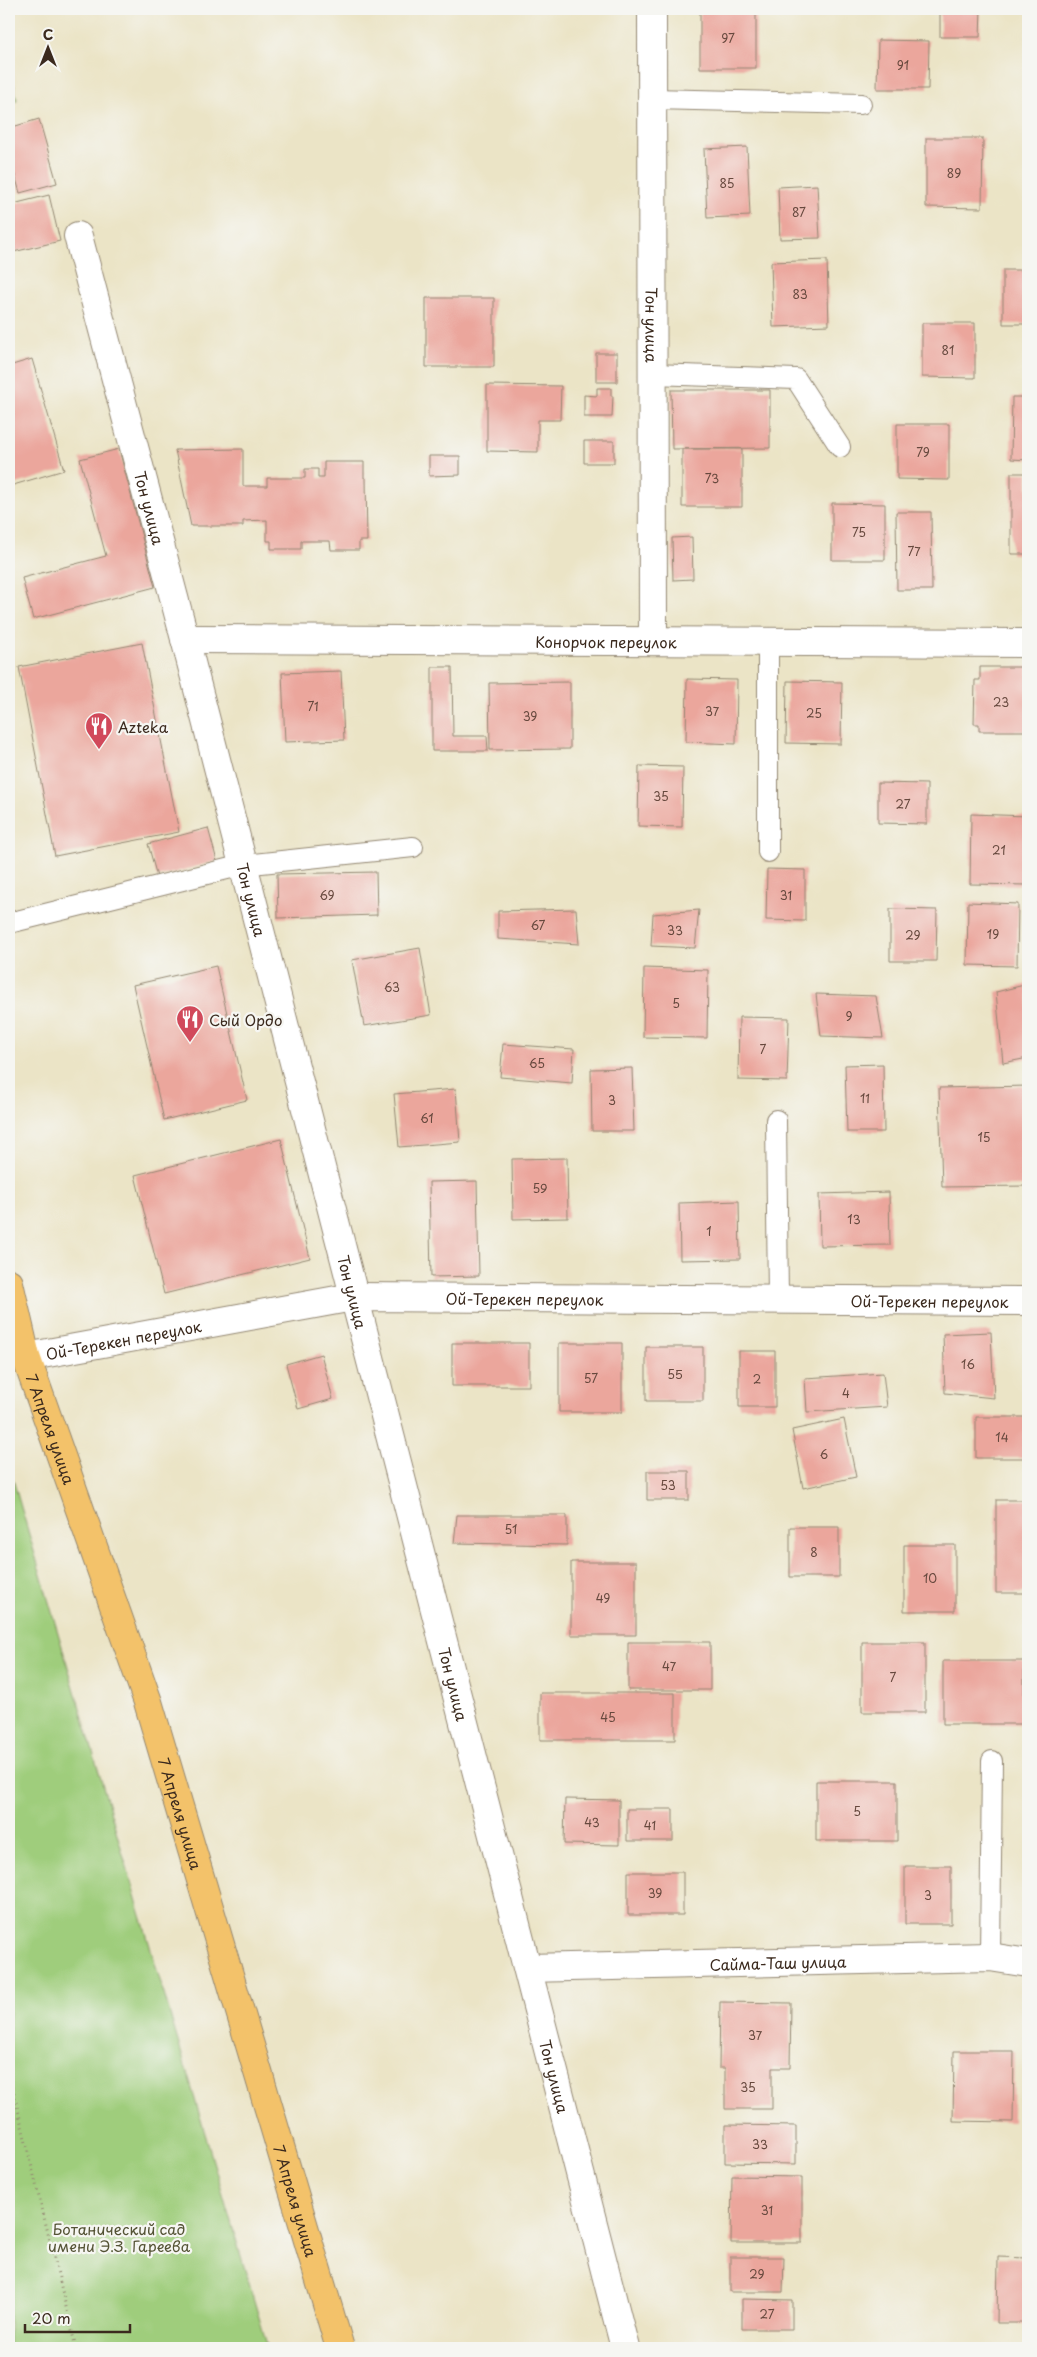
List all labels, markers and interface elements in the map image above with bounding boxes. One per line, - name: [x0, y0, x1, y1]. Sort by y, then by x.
- north arrow: [22, 22, 72, 72]
- text: С: [43, 24, 53, 45]
- house number: 97: [721, 29, 735, 47]
- house number: 91: [897, 56, 909, 74]
- house number: 89: [947, 164, 961, 182]
- house number: 85: [720, 174, 734, 192]
- house number: 87: [792, 203, 806, 221]
- house number: 83: [792, 285, 808, 303]
- street label: Тон улица: [641, 287, 664, 363]
- house number: 81: [942, 341, 954, 359]
- house number: 79: [916, 443, 930, 461]
- street label: Тон улица: [129, 468, 171, 547]
- house number: 73: [705, 469, 719, 487]
- house number: 75: [852, 523, 866, 541]
- house number: 77: [907, 542, 921, 560]
- street label: Конорчок переулок: [535, 629, 677, 653]
- house number: 23: [993, 693, 1009, 711]
- house number: 71: [307, 697, 319, 715]
- house number: 37: [705, 702, 720, 720]
- house number: 25: [806, 704, 822, 722]
- house number: 39: [523, 707, 537, 725]
- restaurant icon: Azteka: [84, 711, 114, 750]
- place label: Azteka: [118, 715, 169, 738]
- house number: 35: [653, 787, 669, 805]
- house number: 27: [896, 795, 911, 813]
- house number: 21: [992, 841, 1006, 859]
- street label: Тон улица: [232, 860, 273, 939]
- house number: 69: [319, 886, 335, 904]
- house number: 31: [780, 886, 792, 904]
- house number: 67: [531, 916, 546, 934]
- house number: 33: [667, 921, 683, 939]
- house number: 19: [987, 925, 999, 943]
- house number: 29: [905, 926, 921, 944]
- house number: 63: [384, 978, 400, 996]
- house number: 5: [672, 994, 680, 1012]
- restaurant icon: Сый Ордо: [175, 1004, 205, 1043]
- house number: 9: [845, 1007, 853, 1025]
- place label: Сый Ордо: [209, 1008, 282, 1031]
- house number: 7: [760, 1040, 767, 1058]
- house number: 65: [529, 1054, 545, 1072]
- house number: 11: [860, 1089, 870, 1107]
- house number: 3: [608, 1091, 616, 1109]
- house number: 61: [420, 1109, 434, 1127]
- house number: 15: [977, 1128, 991, 1146]
- house number: 59: [533, 1179, 547, 1197]
- house number: 13: [847, 1210, 861, 1228]
- house number: 1: [706, 1222, 712, 1240]
- street label: Тон улица: [333, 1252, 374, 1332]
- street label: Ой-Терекен переулок: [445, 1286, 604, 1310]
- street label: Ой-Терекен переулок: [850, 1288, 1009, 1312]
- street label: Ой-Терекен переулок: [44, 1314, 203, 1365]
- house number: 16: [961, 1355, 975, 1373]
- house number: 55: [667, 1365, 683, 1383]
- house number: 57: [584, 1369, 598, 1387]
- street label: 7 Апреля улица: [21, 1370, 82, 1488]
- house number: 2: [753, 1370, 761, 1388]
- house number: 4: [842, 1384, 850, 1402]
- house number: 14: [995, 1428, 1009, 1446]
- house number: 6: [820, 1445, 828, 1463]
- house number: 53: [660, 1476, 676, 1494]
- house number: 51: [505, 1520, 517, 1538]
- house number: 8: [810, 1543, 818, 1561]
- house number: 10: [923, 1569, 937, 1587]
- house number: 49: [596, 1589, 610, 1607]
- street label: Тон улица: [434, 1645, 475, 1724]
- house number: 47: [662, 1657, 677, 1675]
- house number: 7: [890, 1668, 897, 1686]
- house number: 45: [600, 1708, 616, 1726]
- street label: 7 Апреля улица: [154, 1754, 209, 1873]
- house number: 5: [853, 1802, 861, 1820]
- house number: 43: [584, 1813, 600, 1831]
- house number: 41: [644, 1816, 656, 1834]
- house number: 39: [648, 1884, 662, 1902]
- house number: 3: [924, 1886, 932, 1904]
- street label: Сайма-Таш улица: [709, 1949, 847, 1975]
- house number: 37: [748, 2026, 763, 2044]
- street label: Тон улица: [534, 2037, 576, 2116]
- house number: 35: [740, 2078, 756, 2096]
- house number: 33: [752, 2135, 768, 2153]
- street label: 7 Апреля улица: [269, 2142, 324, 2260]
- house number: 31: [761, 2201, 773, 2219]
- park label: Ботанический сад имени Э.З. Гареева: [48, 2217, 191, 2257]
- house number: 29: [749, 2265, 765, 2283]
- scale bar: [25, 2302, 130, 2334]
- house number: 27: [760, 2305, 775, 2323]
- text: 20 m: [32, 2306, 71, 2329]

